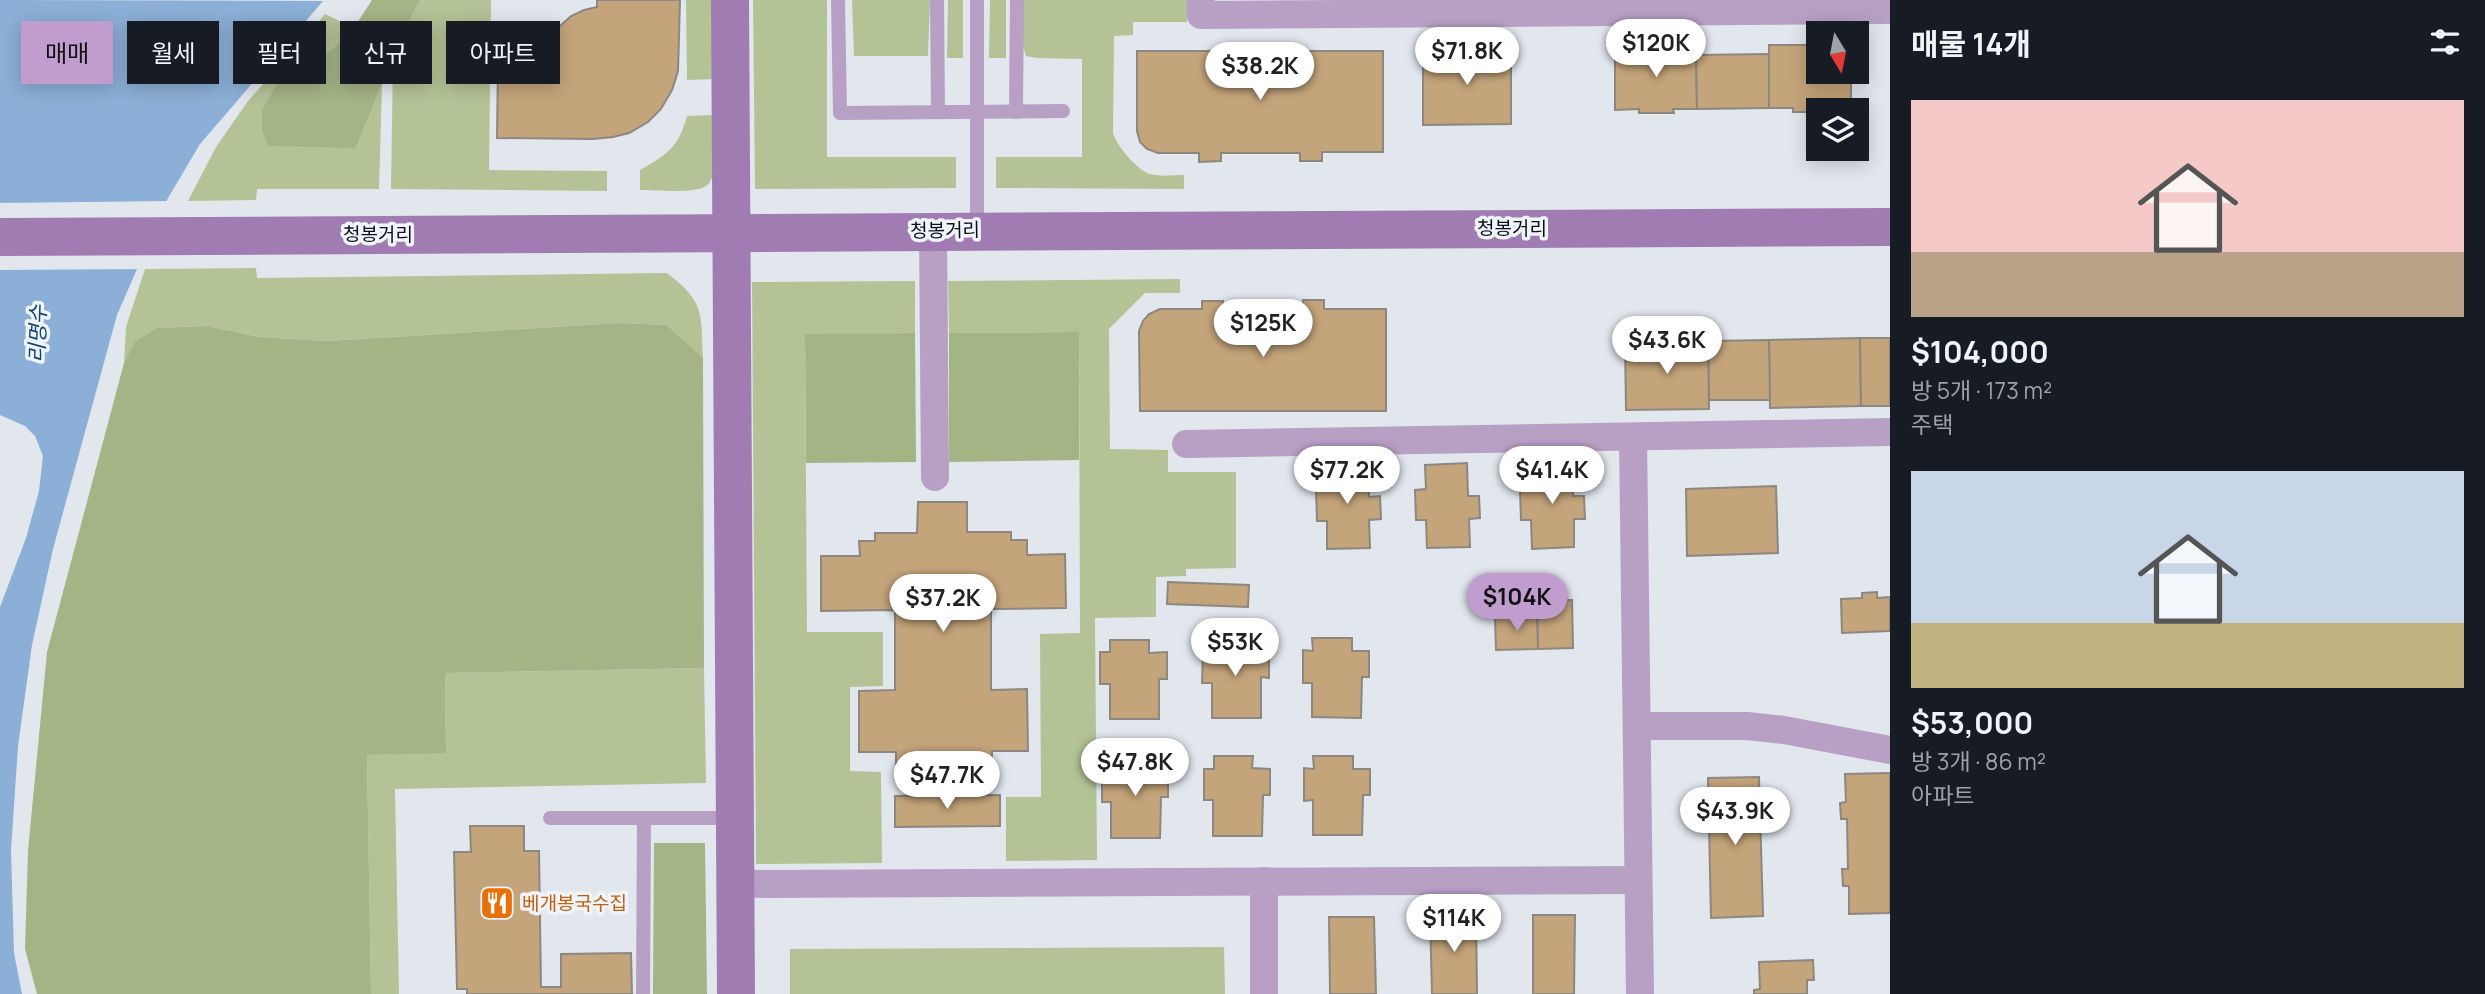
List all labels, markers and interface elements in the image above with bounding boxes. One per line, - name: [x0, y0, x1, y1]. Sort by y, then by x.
- pin: $120K: [1607, 20, 1705, 79]
- chip: 매매: [21, 21, 113, 84]
- chip: 월세: [127, 21, 219, 84]
- chip: 필터: [233, 21, 326, 84]
- chip: 신규: [340, 21, 432, 84]
- chip: 아파트: [446, 21, 560, 84]
- north arrow: [1806, 21, 1869, 84]
- map controls: [1806, 21, 1869, 161]
- text: 매물 14개: [1911, 23, 2031, 64]
- icon: filters: [2426, 23, 2464, 61]
- text: $120K: [1622, 26, 1690, 58]
- pin: $71.8K: [1410, 28, 1524, 87]
- text: $71.8K: [1431, 34, 1503, 66]
- pin: $38.2K: [1203, 42, 1317, 102]
- text: $38.2K: [1221, 49, 1299, 81]
- button: layers: [1806, 98, 1869, 161]
- icon: home: [2125, 145, 2251, 271]
- street label: 청봉거리: [1477, 215, 1547, 241]
- street label: 청봉거리: [910, 216, 980, 244]
- street label: 청봉거리: [343, 221, 413, 247]
- pin: $125K: [1214, 300, 1312, 359]
- water label: 리명수: [22, 304, 52, 363]
- text: $125K: [1230, 306, 1296, 338]
- pin: $43.6K: [1610, 316, 1724, 376]
- text: $43.6K: [1628, 323, 1706, 355]
- text: $104,000: [1911, 331, 2049, 372]
- text: 방 5개 · 173 m²: [1911, 374, 2052, 406]
- text: 주택: [1911, 408, 1953, 440]
- pin: $77.2K: [1290, 447, 1404, 506]
- pin: $41.4K: [1495, 447, 1609, 506]
- text: $77.2K: [1310, 453, 1384, 485]
- text: $41.4K: [1515, 453, 1589, 485]
- icon: home: [2125, 516, 2251, 642]
- pin: $37.2K: [886, 574, 1000, 634]
- pin: $104K: [1468, 574, 1566, 633]
- text: $104K: [1483, 580, 1551, 612]
- text: $37.2K: [905, 581, 981, 613]
- pin: $53K: [1194, 618, 1276, 678]
- text: $53K: [1207, 625, 1263, 657]
- text: $53,000: [1911, 702, 2033, 743]
- pin: $47.8K: [1078, 738, 1192, 798]
- text: $47.8K: [1097, 745, 1173, 777]
- text: 방 3개 · 86 m²: [1911, 745, 2046, 777]
- pin: $47.7K: [890, 752, 1004, 811]
- text: $47.7K: [910, 758, 984, 790]
- text: 아파트: [1911, 779, 1974, 811]
- pin: $43.9K: [1678, 788, 1792, 847]
- text: $43.9K: [1696, 794, 1774, 826]
- restaurant icon: 베개봉국수집: [478, 884, 516, 922]
- place label: 베개봉국수집: [522, 890, 627, 916]
- pin: $114K: [1405, 894, 1503, 954]
- text: $114K: [1422, 901, 1486, 933]

